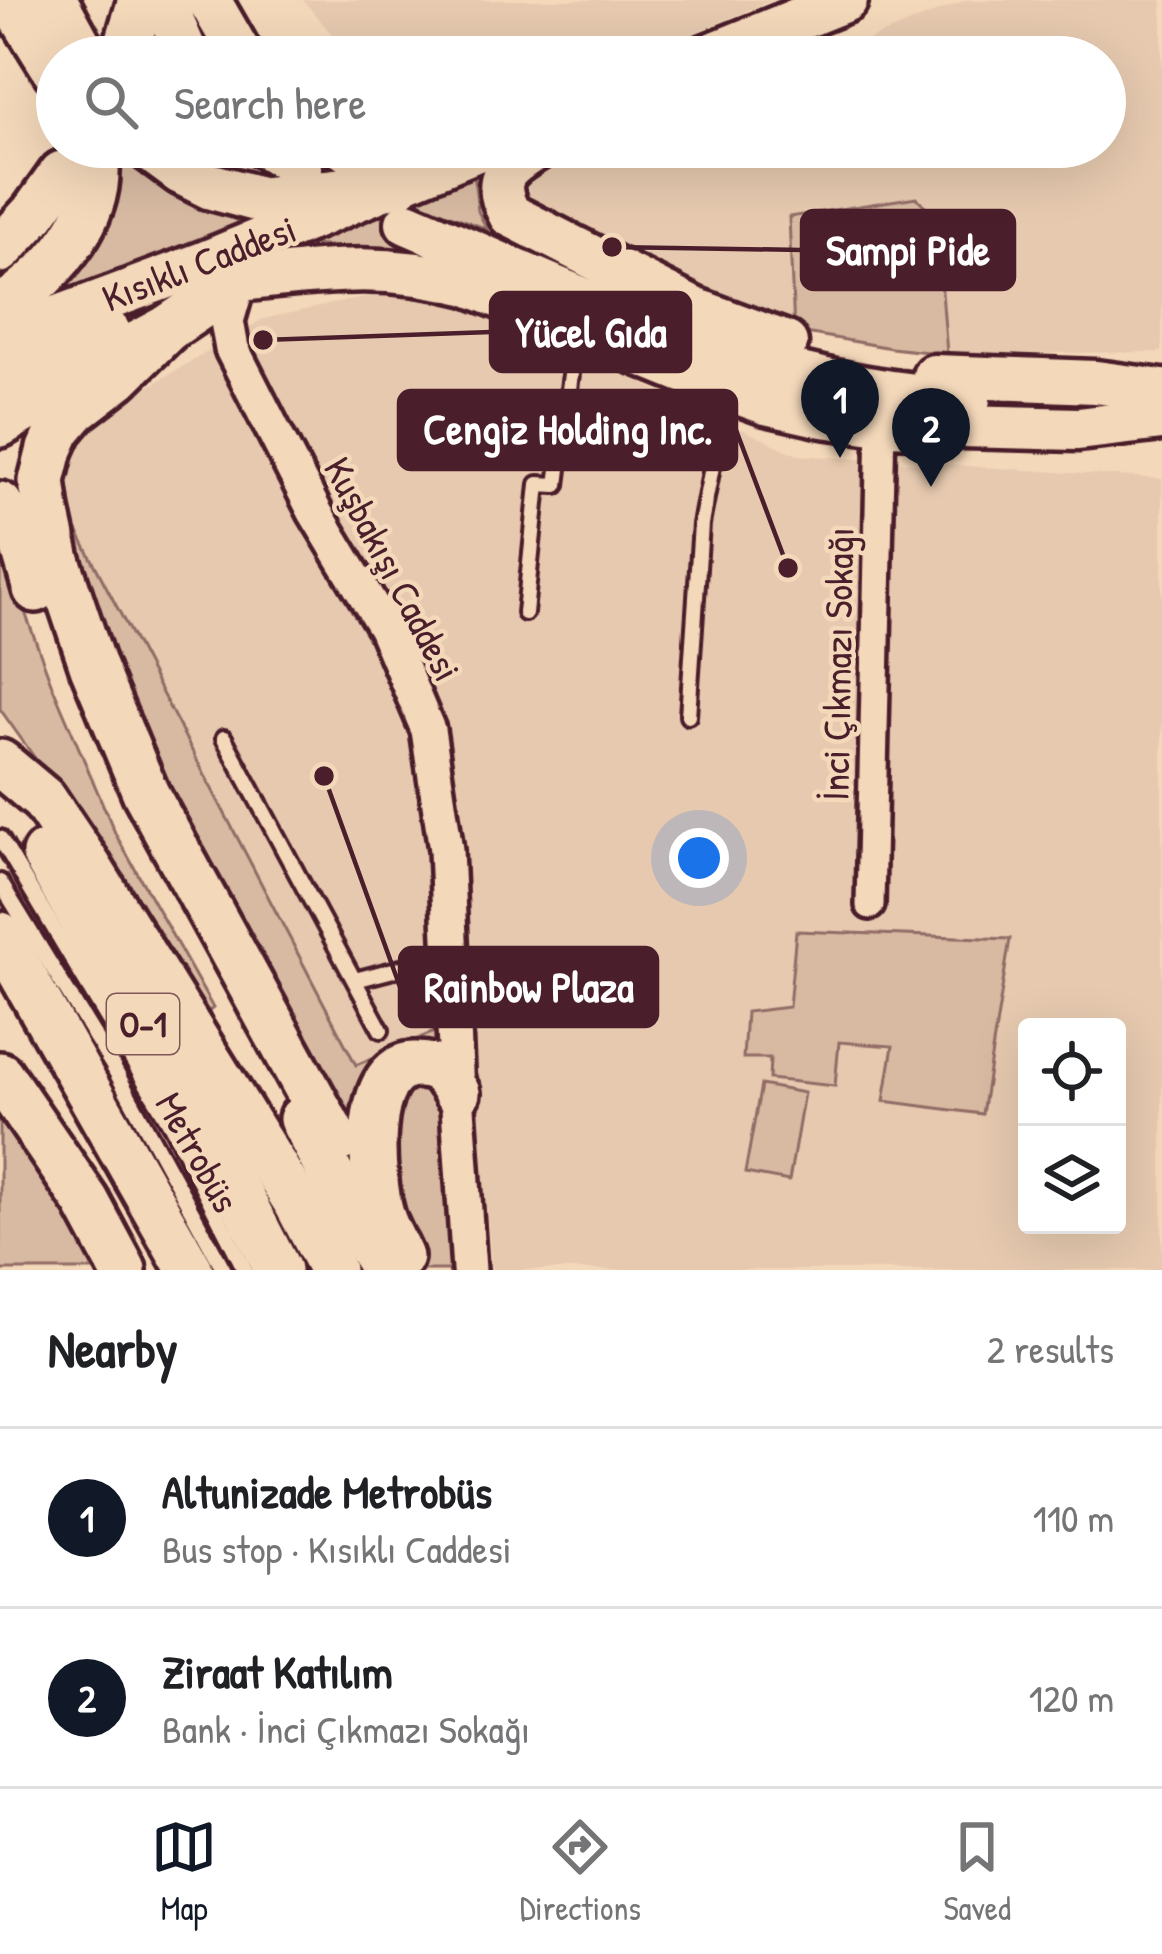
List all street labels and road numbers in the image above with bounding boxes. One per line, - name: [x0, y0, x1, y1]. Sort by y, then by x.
- street label: Kısıklı Caddesi: [94, 201, 303, 324]
- street label: Kuşbakışı Caddesi: [312, 448, 475, 690]
- street label: İnci Çıkmazı Sokağı: [808, 527, 865, 801]
- road number: O-1: [107, 994, 179, 1054]
- street label: Metrobüs: [144, 1082, 253, 1221]

